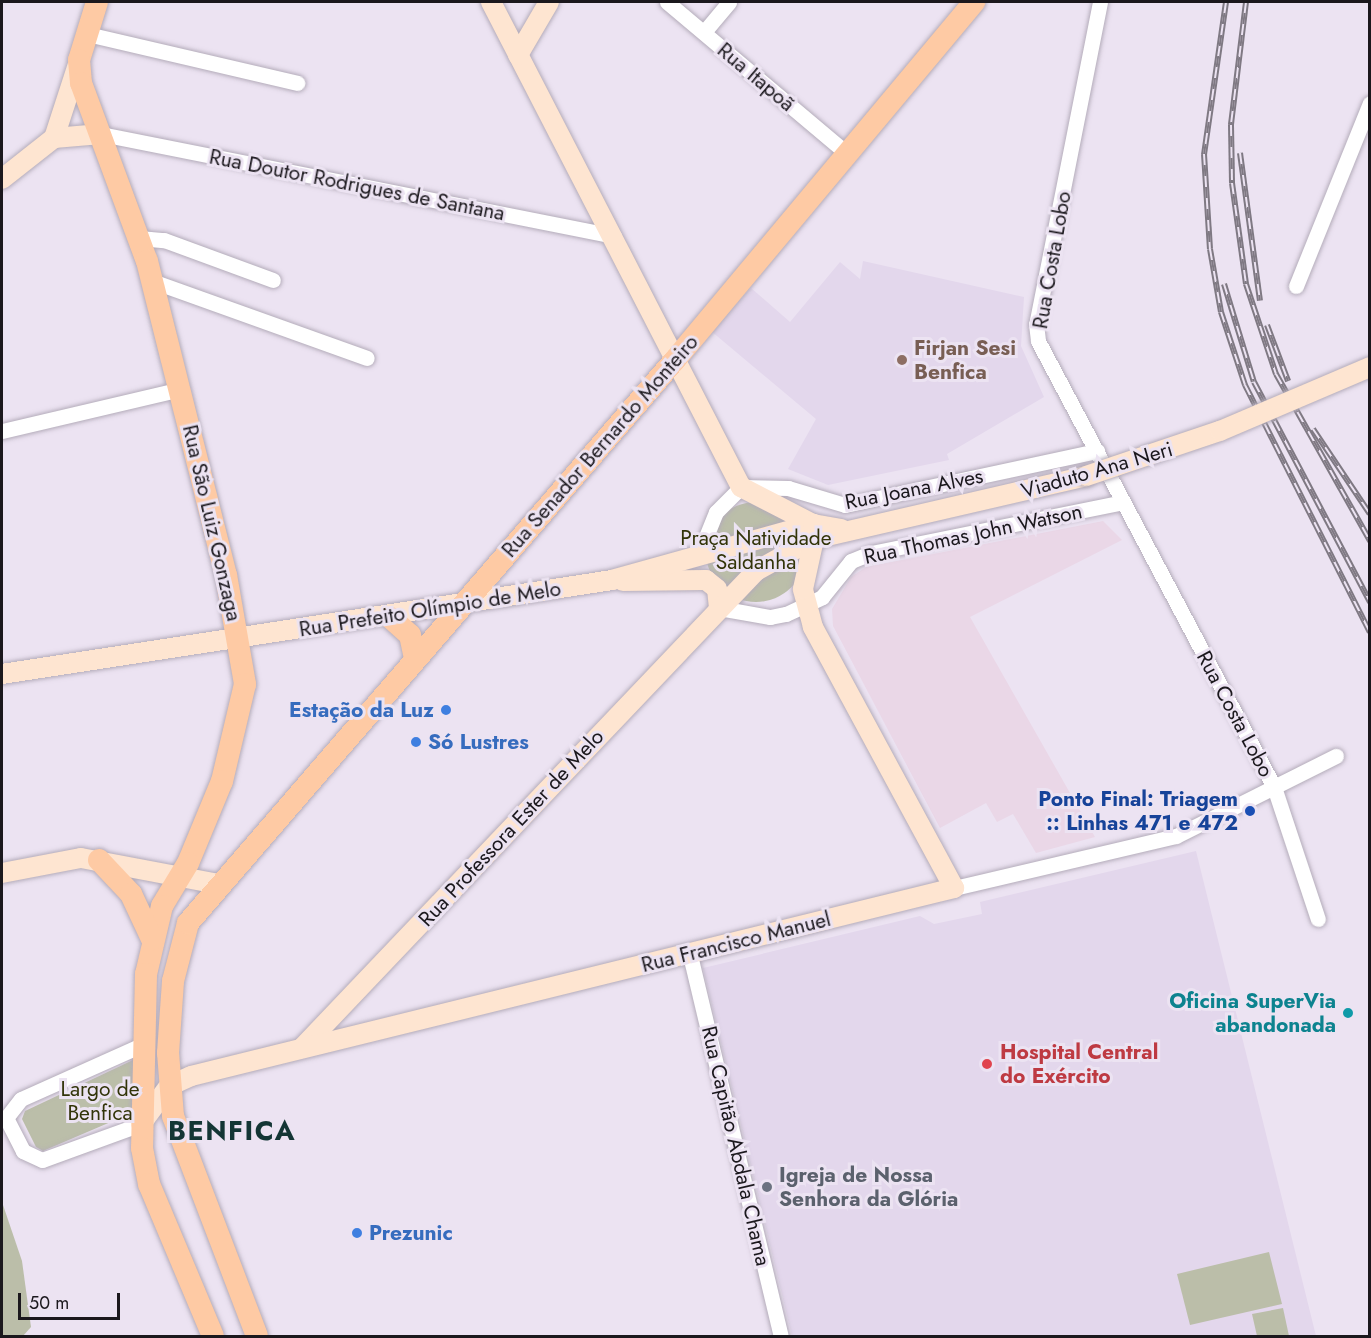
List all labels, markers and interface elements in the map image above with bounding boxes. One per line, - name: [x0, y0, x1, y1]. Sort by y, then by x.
- street label: Rua Itapoã: [712, 37, 800, 117]
- street label: Rua Doutor Rodrigues de Santana: [207, 144, 507, 226]
- street label: Rua Costa Lobo: [1027, 189, 1077, 331]
- street label: Rua Senador Bernardo Monteiro: [496, 330, 704, 562]
- place label: Firjan Sesi Benfica: [914, 335, 1016, 385]
- marker: Firjan Sesi Benfica: [895, 353, 909, 367]
- street label: Rua São Luiz Gonzaga: [177, 422, 247, 624]
- street label: Viaduto Ana Neri: [1018, 436, 1176, 504]
- street label: Rua Joana Alves: [843, 463, 985, 515]
- street label: Rua Thomas John Watson: [862, 499, 1084, 569]
- park label: Praça Natividade Saldanha: [680, 525, 832, 575]
- street label: Rua Prefeito Olímpio de Melo: [297, 576, 563, 642]
- street label: Rua Costa Lobo: [1191, 647, 1279, 781]
- place label: Estação da Luz: [289, 697, 434, 723]
- marker: Estação da Luz: [439, 703, 453, 717]
- street label: Rua Professora Ester de Melo: [413, 724, 609, 932]
- place label: Só Lustres: [428, 729, 529, 755]
- marker: Só Lustres: [409, 735, 423, 749]
- place label: Ponto Final: Triagem :: Linhas 471 e 472: [1038, 786, 1238, 836]
- marker: Ponto Final: Triagem :: Linhas 471 e 472: [1243, 804, 1257, 818]
- street label: Rua Francisco Manuel: [639, 906, 833, 978]
- place label: Oficina SuperVia abandonada: [1169, 988, 1336, 1038]
- marker: Oficina SuperVia abandonada: [1341, 1006, 1355, 1020]
- street label: Rua Capitão Abdala Chama: [696, 1024, 776, 1268]
- place label: Hospital Central do Exército: [1000, 1039, 1158, 1089]
- marker: Hospital Central do Exército: [978, 1055, 996, 1073]
- park label: Largo de Benfica: [61, 1076, 139, 1126]
- district label: BENFICA: [168, 1115, 296, 1147]
- place label: Igreja de Nossa Senhora da Glória: [779, 1162, 958, 1212]
- marker: Igreja de Nossa Senhora da Glória: [760, 1180, 774, 1194]
- place label: Prezunic: [369, 1220, 453, 1246]
- marker: Prezunic: [350, 1226, 364, 1240]
- scale bar: [21, 1281, 123, 1319]
- text: 50 m: [29, 1290, 69, 1316]

